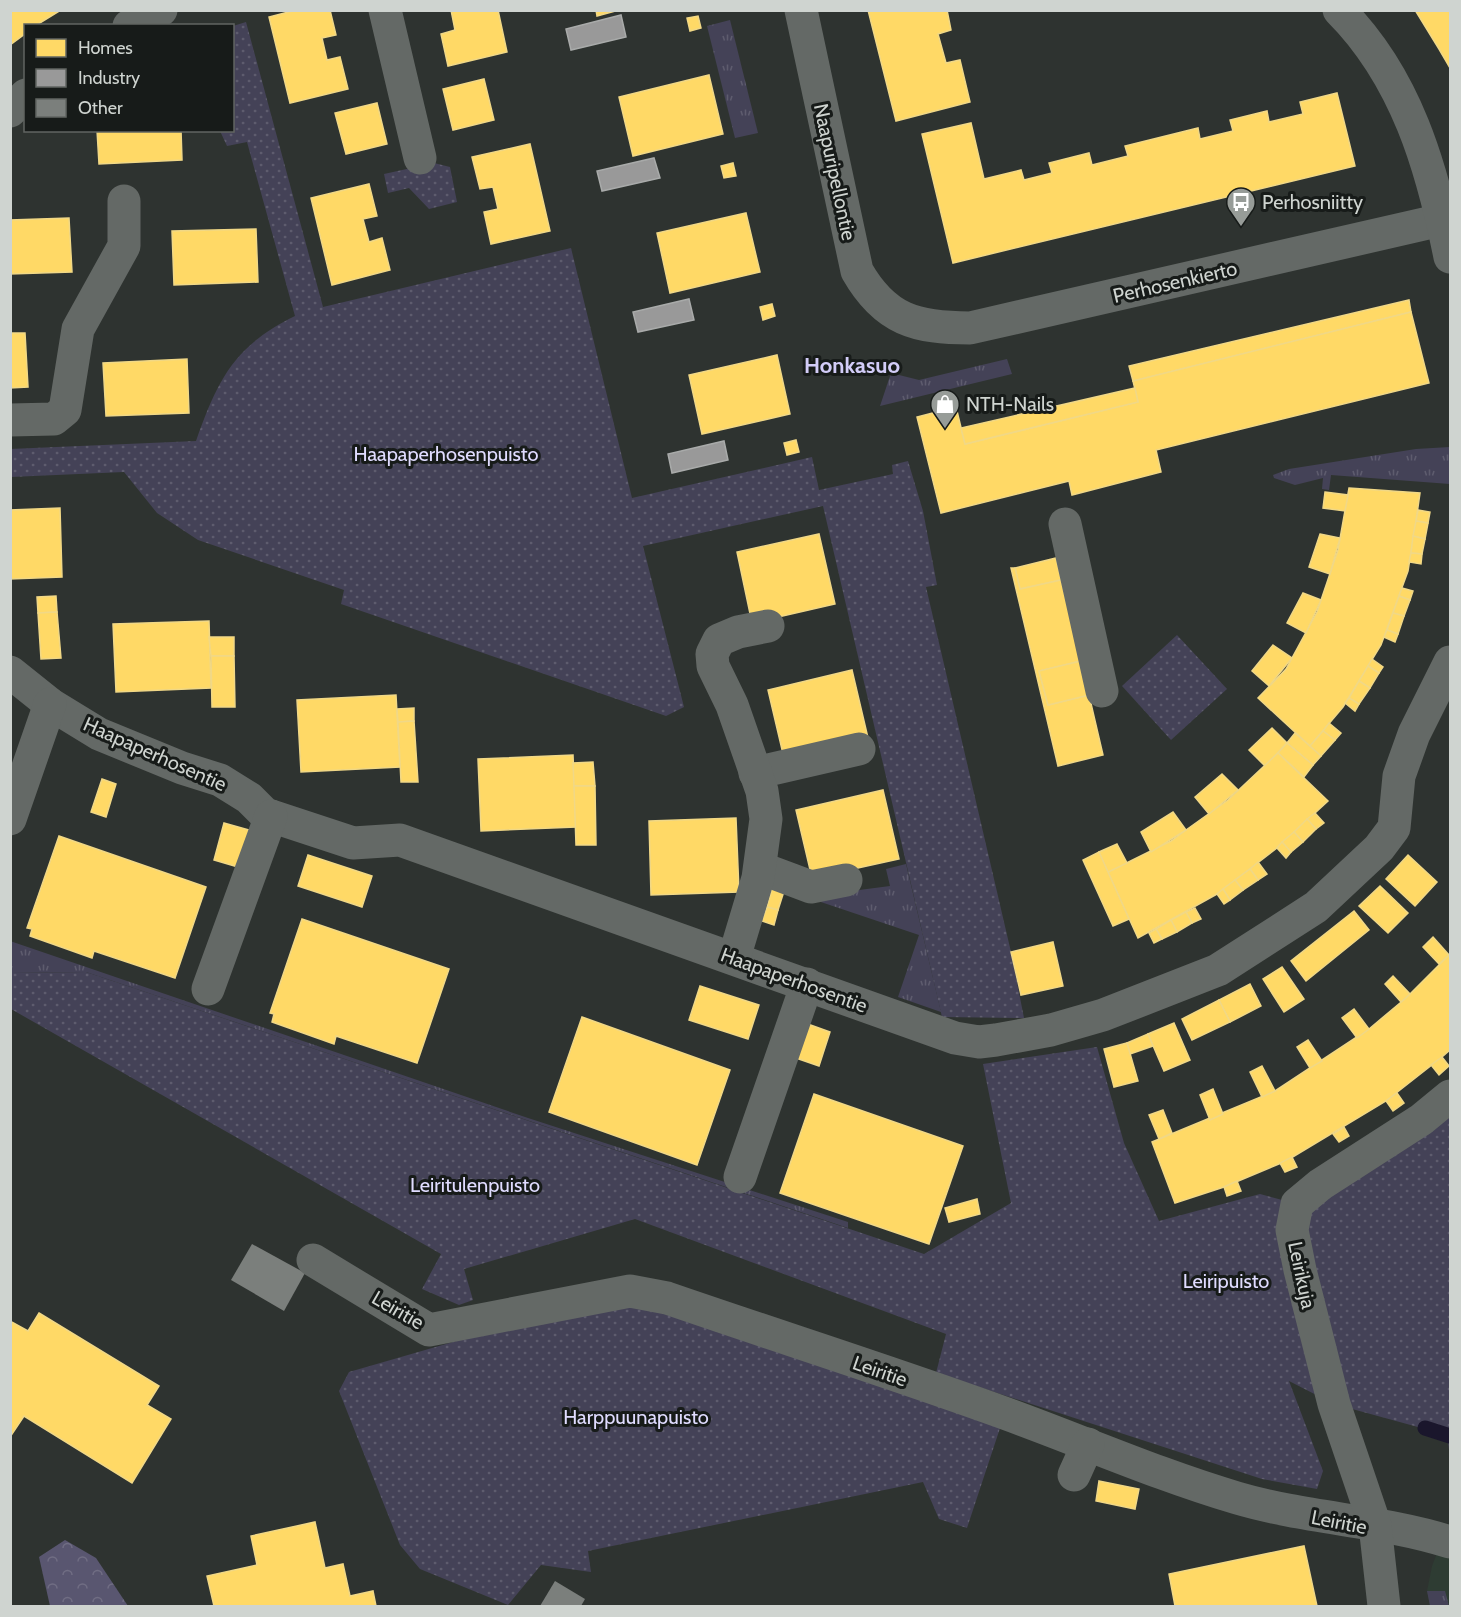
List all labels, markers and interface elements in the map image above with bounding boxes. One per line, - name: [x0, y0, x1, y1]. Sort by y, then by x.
- legend: [24, 24, 234, 132]
- text: Homes: [78, 37, 133, 59]
- text: Industry: [78, 67, 140, 89]
- text: Other: [78, 97, 123, 119]
- street label: Naapuripellontie: [809, 101, 861, 243]
- bus stop icon: Perhosniitty: [1225, 186, 1257, 228]
- place label: Perhosniitty: [1262, 190, 1363, 214]
- street label: Perhosenkierto: [1111, 256, 1239, 308]
- district label: Honkasuo: [804, 352, 900, 379]
- shop icon: NTH-Nails: [929, 388, 961, 430]
- place label: NTH-Nails: [966, 392, 1054, 416]
- park label: Haapaperhosenpuisto: [354, 442, 538, 466]
- street label: Haapaperhosentie: [80, 712, 230, 796]
- street label: Haapaperhosentie: [717, 942, 871, 1018]
- park label: Leiritulenpuisto: [410, 1173, 540, 1197]
- street label: Leirikuja: [1283, 1239, 1321, 1311]
- park label: Leiripuisto: [1183, 1269, 1269, 1293]
- street label: Leiritie: [368, 1286, 428, 1334]
- street label: Leiritie: [850, 1351, 910, 1391]
- park label: Harppuunapuisto: [563, 1405, 709, 1429]
- street label: Leiritie: [1309, 1505, 1369, 1539]

